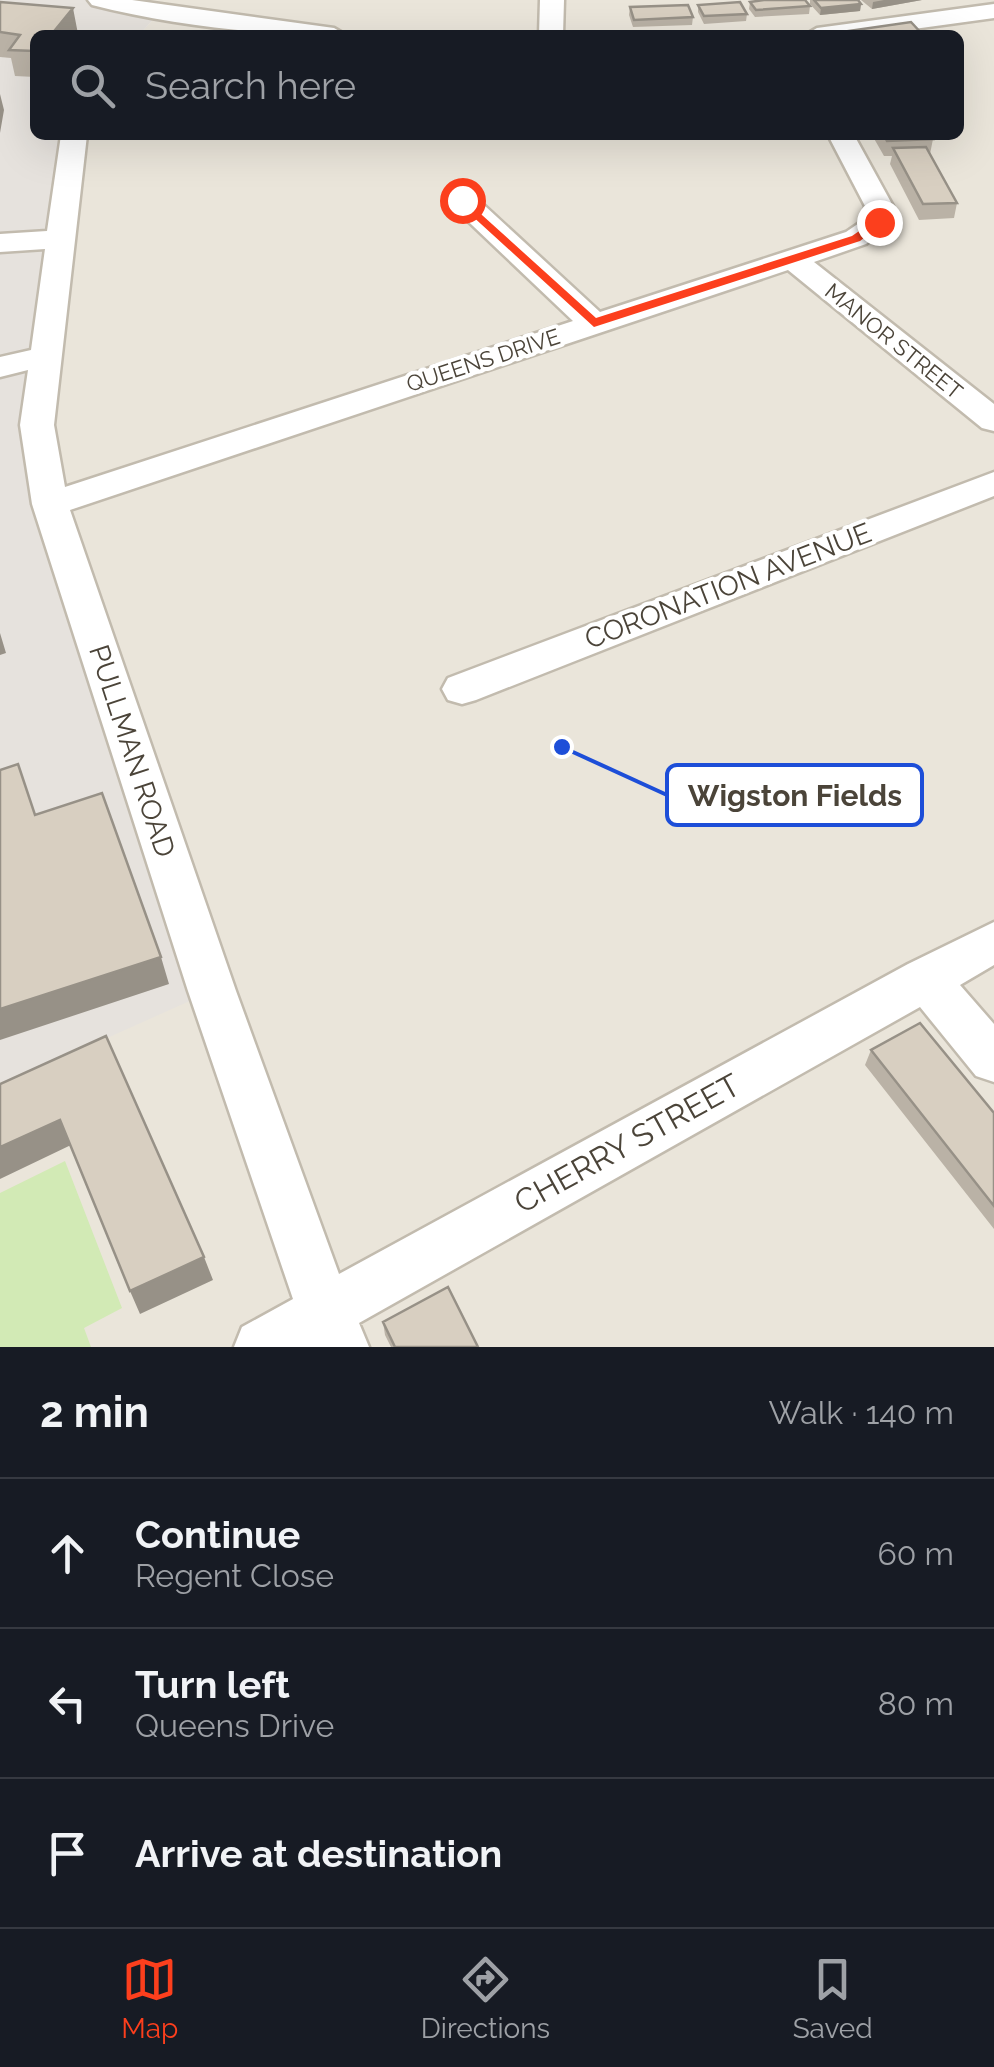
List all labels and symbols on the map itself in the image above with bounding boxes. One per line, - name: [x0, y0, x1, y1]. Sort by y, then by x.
- route start: [440, 178, 486, 224]
- route end: [857, 200, 903, 246]
- street label: MANOR STREET: [820, 278, 968, 405]
- street label: QUEENS DRIVE: [403, 323, 563, 397]
- street label: CORONATION AVENUE: [580, 516, 876, 656]
- street label: PULLMAN ROAD: [82, 641, 182, 861]
- callout: Wigston Fields: [667, 765, 922, 825]
- text: Wigston Fields: [688, 778, 902, 813]
- street label: CHERRY STREET: [508, 1066, 746, 1220]

